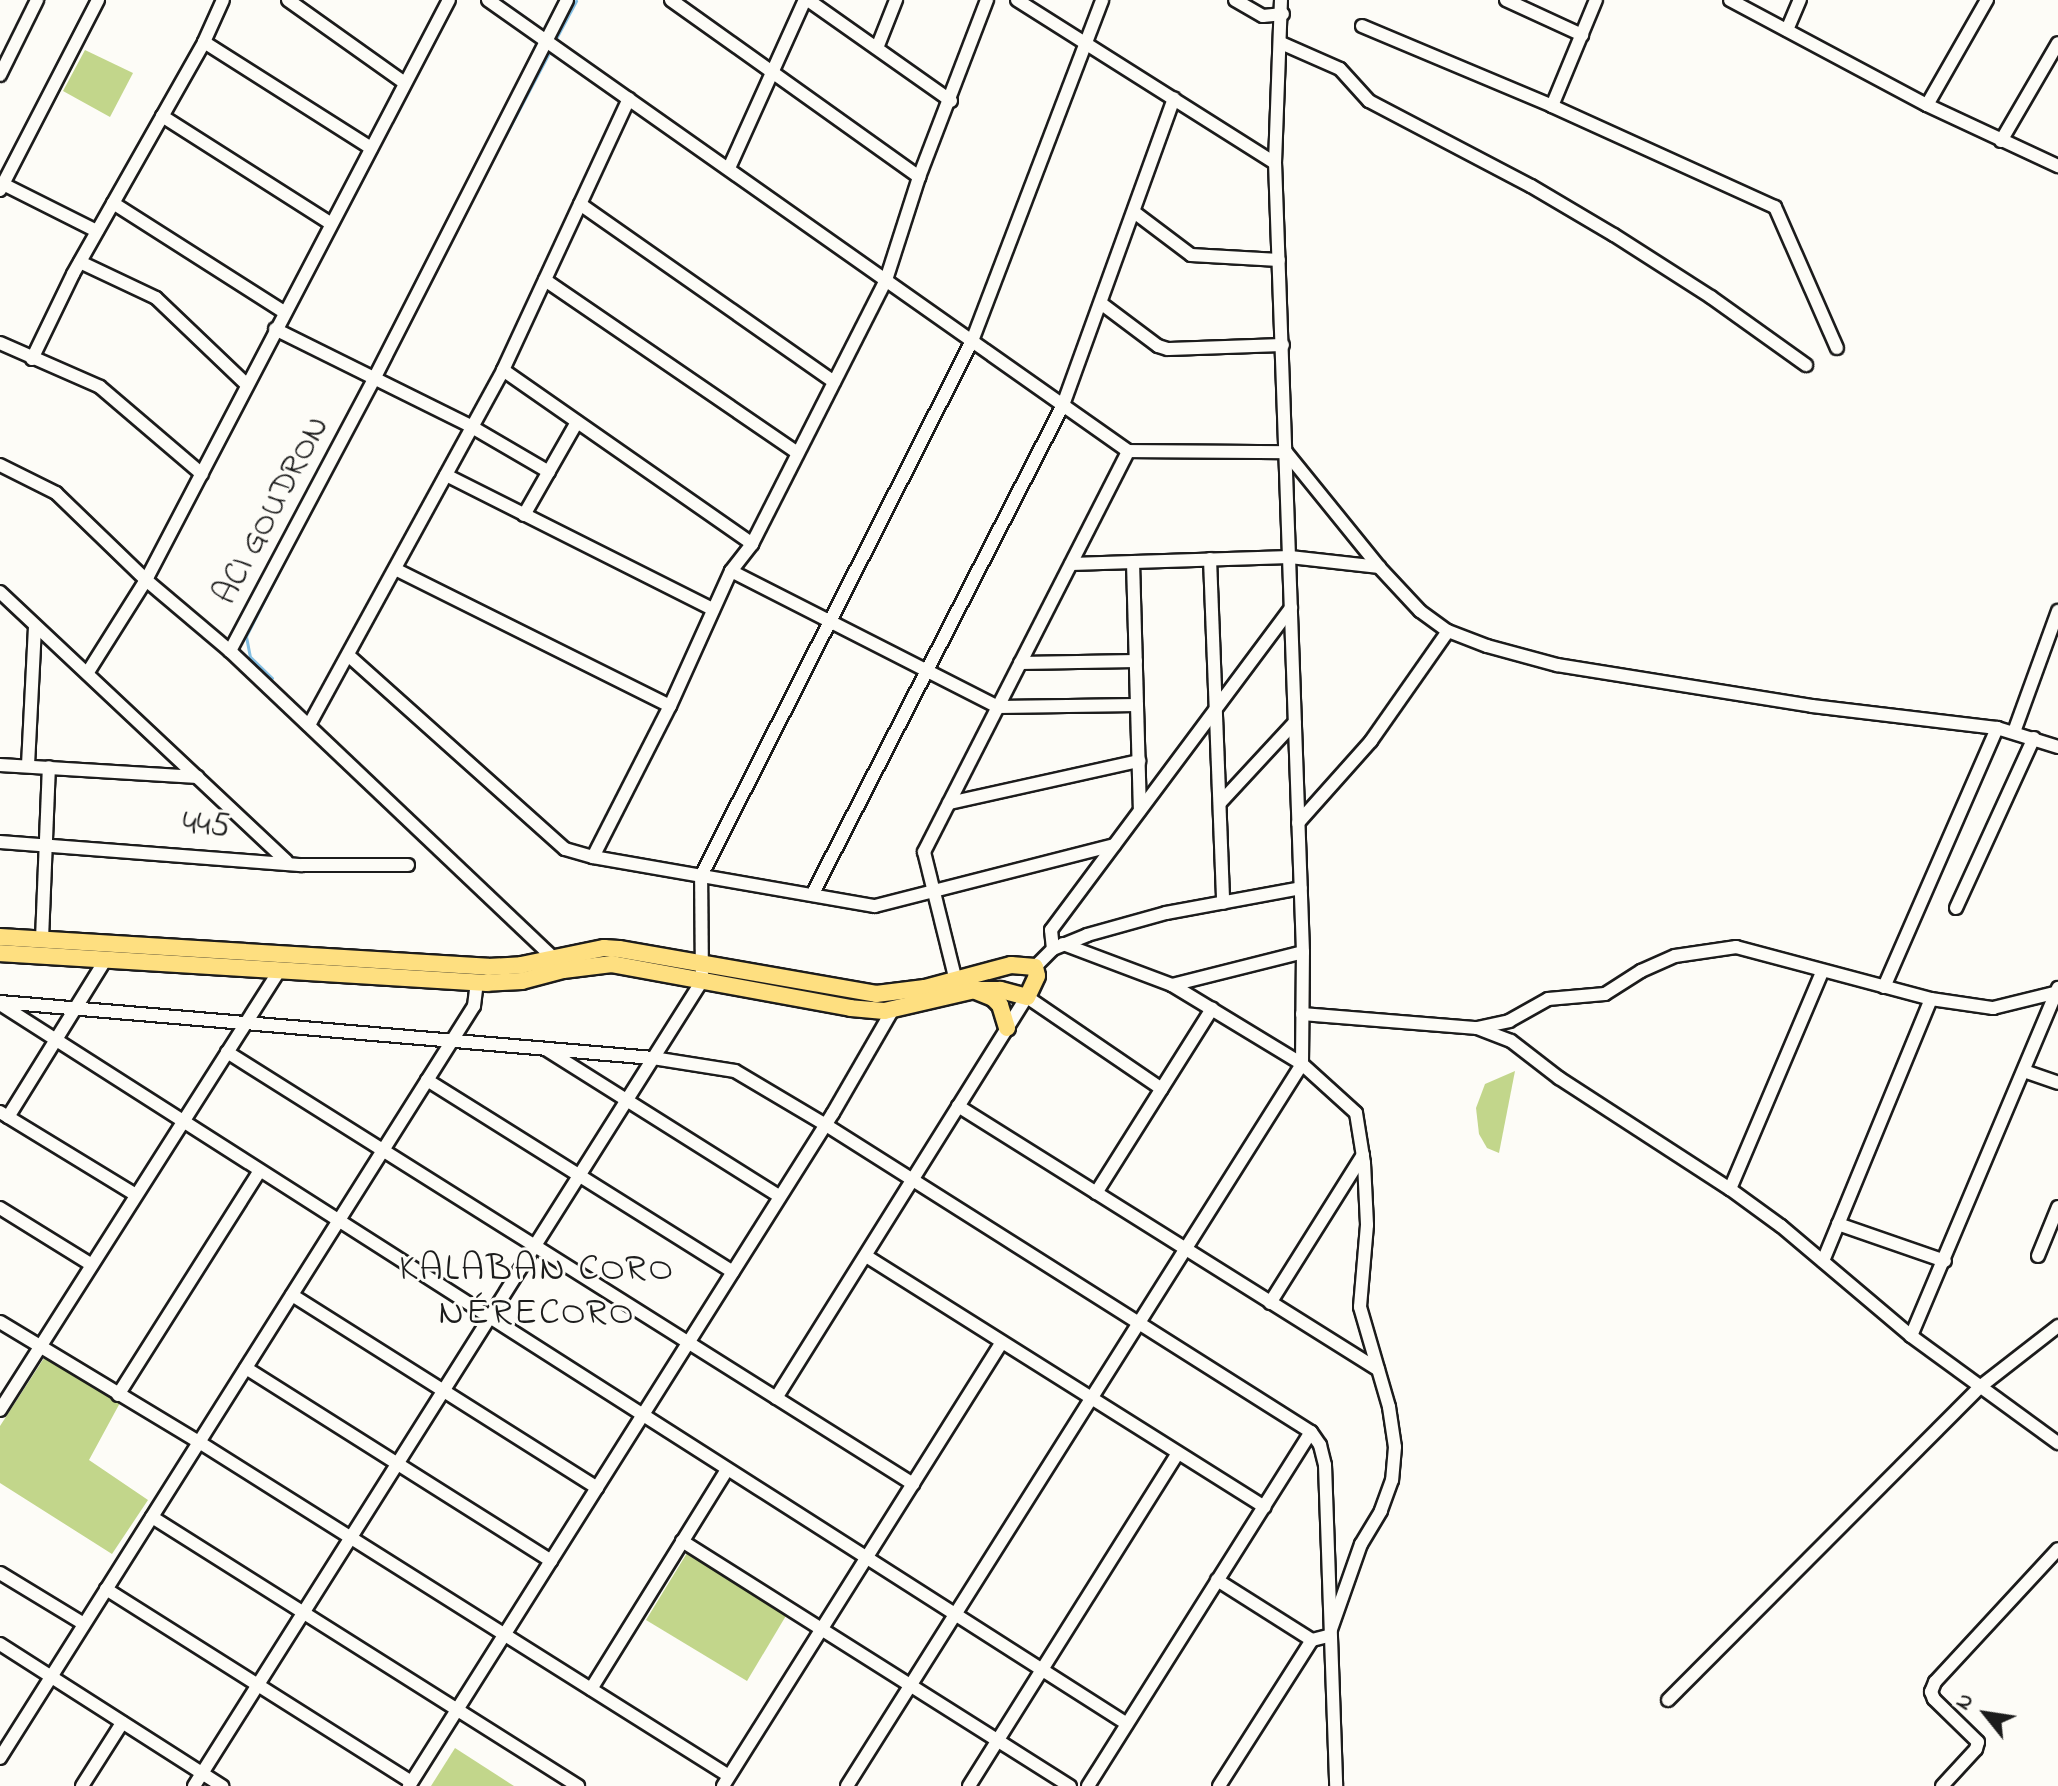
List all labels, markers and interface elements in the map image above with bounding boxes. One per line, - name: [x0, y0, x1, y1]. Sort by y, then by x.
- street label: ACI GOUDRON: [206, 410, 340, 612]
- street label: 445: [181, 805, 231, 849]
- district label: KALABAN CORO NÉRECORO: [399, 1248, 675, 1338]
- north arrow: [1946, 1674, 2026, 1754]
- text: N: [1948, 1688, 1983, 1716]

